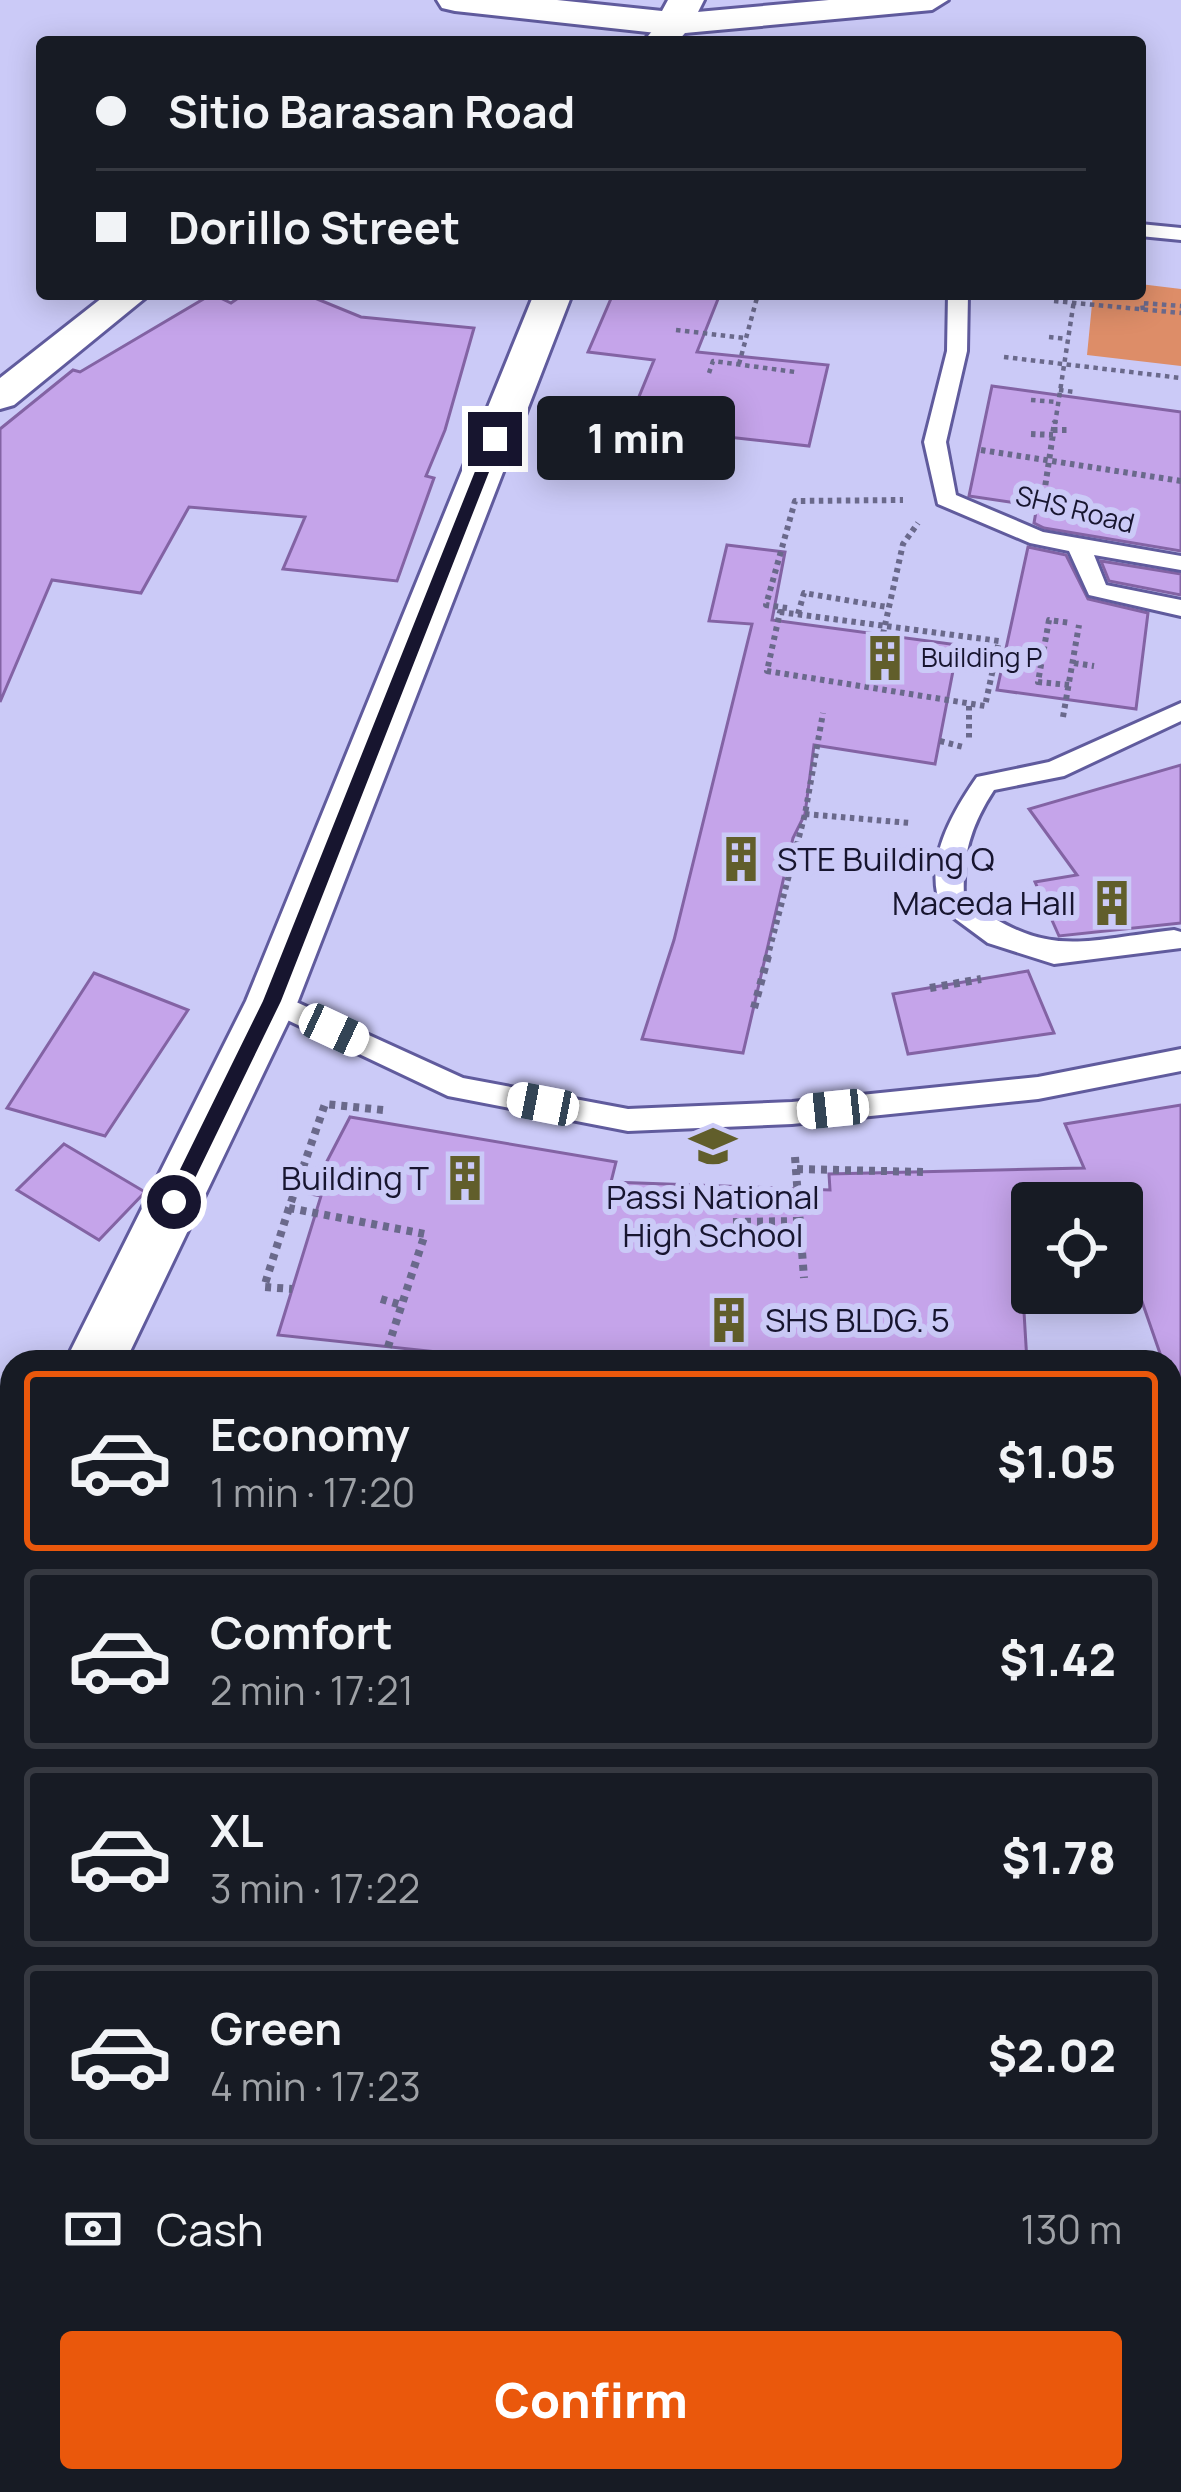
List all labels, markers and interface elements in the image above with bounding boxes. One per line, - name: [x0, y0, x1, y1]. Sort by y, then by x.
- text: Sitio Barasan Road: [168, 80, 575, 142]
- text: Dorillo Street: [168, 196, 460, 258]
- callout: 1 min: [537, 397, 735, 481]
- text: 1 min: [587, 411, 685, 465]
- route end: [468, 412, 522, 466]
- street label: SHS Road: [1012, 476, 1139, 541]
- building icon: Building P: [860, 633, 910, 683]
- place label: Building P: [921, 638, 1042, 675]
- building icon: STE Building Q: [716, 834, 766, 884]
- place label: STE Building Q: [777, 836, 995, 881]
- building icon: Maceda Hall: [1087, 878, 1137, 928]
- place label: Maceda Hall: [892, 880, 1076, 925]
- car: [294, 998, 374, 1062]
- car: [504, 1079, 582, 1129]
- car: [795, 1087, 871, 1131]
- school or university icon: Passi National High School: [688, 1121, 738, 1171]
- building icon: Building T: [440, 1153, 490, 1203]
- place label: Building T: [281, 1155, 429, 1200]
- place label: Passi National High School: [606, 1174, 820, 1257]
- route start: [147, 1175, 201, 1229]
- map controls: [1011, 1182, 1143, 1314]
- button: locate: [1011, 1182, 1143, 1314]
- building icon: SHS BLDG. 5: [704, 1295, 754, 1345]
- place label: SHS BLDG. 5: [765, 1297, 950, 1342]
- text: Economy: [210, 1403, 410, 1465]
- icon: car: [66, 1407, 174, 1515]
- text: $1.05: [997, 1430, 1116, 1492]
- text: 1 min · 17:20: [210, 1465, 415, 1519]
- text: Comfort: [210, 1601, 393, 1663]
- icon: car: [66, 1605, 174, 1713]
- text: $1.42: [999, 1628, 1116, 1690]
- text: 2 min · 17:21: [210, 1663, 414, 1717]
- text: XL: [210, 1799, 264, 1861]
- icon: car: [66, 1803, 174, 1911]
- text: $1.78: [1002, 1826, 1116, 1888]
- text: 3 min · 17:22: [210, 1861, 420, 1915]
- text: Green: [210, 1997, 342, 2059]
- icon: car: [66, 2001, 174, 2109]
- text: $2.02: [988, 2024, 1116, 2086]
- text: 4 min · 17:23: [210, 2059, 421, 2113]
- icon: cash: [60, 2196, 126, 2262]
- text: Cash: [156, 2198, 264, 2260]
- text: 130 m: [1021, 2202, 1122, 2256]
- button: Confirm: [60, 2331, 1122, 2469]

